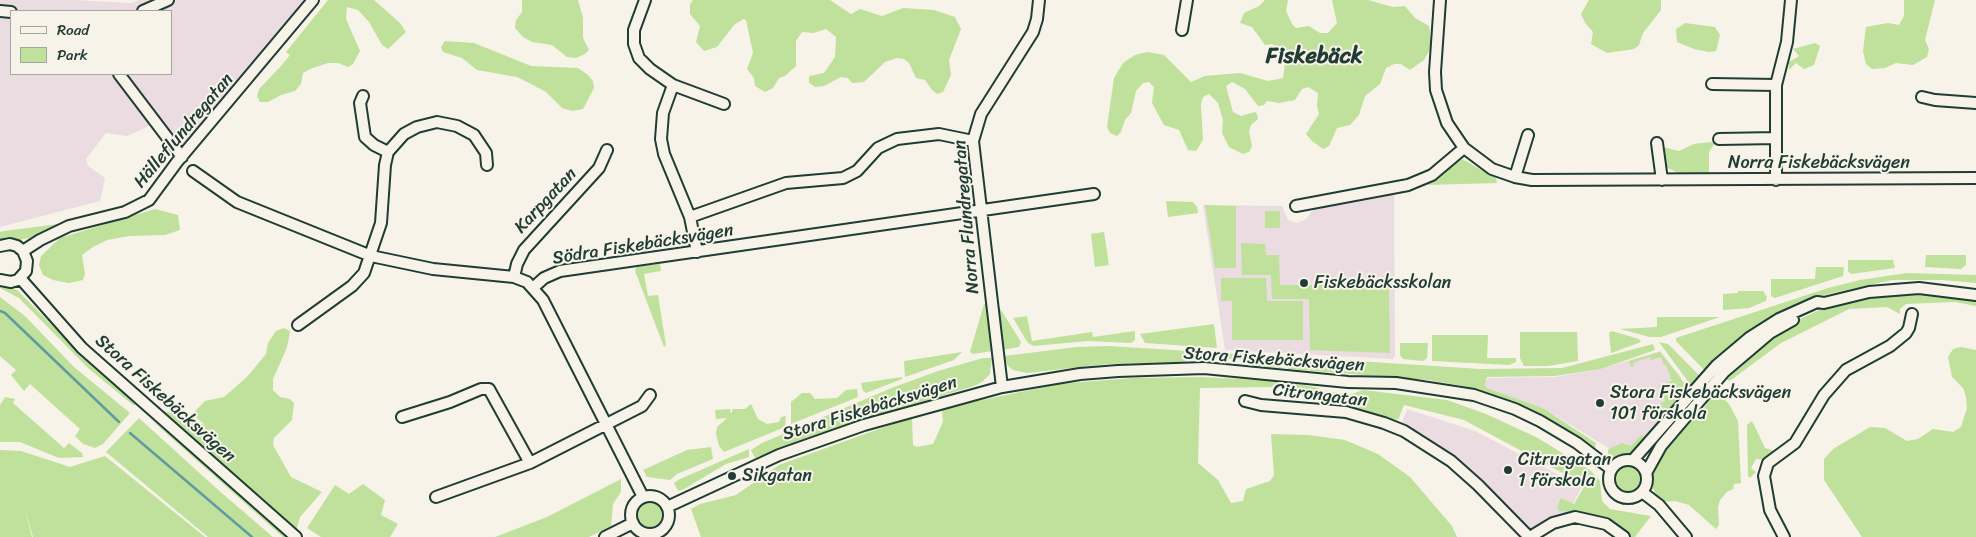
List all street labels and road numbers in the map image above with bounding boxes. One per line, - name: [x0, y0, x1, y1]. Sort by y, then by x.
- street label: Hälleflundregatan: [130, 69, 238, 193]
- street label: Norra Flundregatan: [950, 139, 984, 295]
- street label: Norra Fiskebäcksvägen: [1728, 152, 1910, 174]
- street label: Karpgatan: [510, 164, 582, 238]
- street label: Södra Fiskebäcksvägen: [551, 220, 735, 270]
- street label: Stora Fiskebäcksvägen: [90, 330, 240, 468]
- street label: Stora Fiskebäcksvägen: [1183, 343, 1365, 377]
- street label: Stora Fiskebäcksvägen: [780, 372, 960, 446]
- street label: Citrongatan: [1271, 379, 1369, 413]

